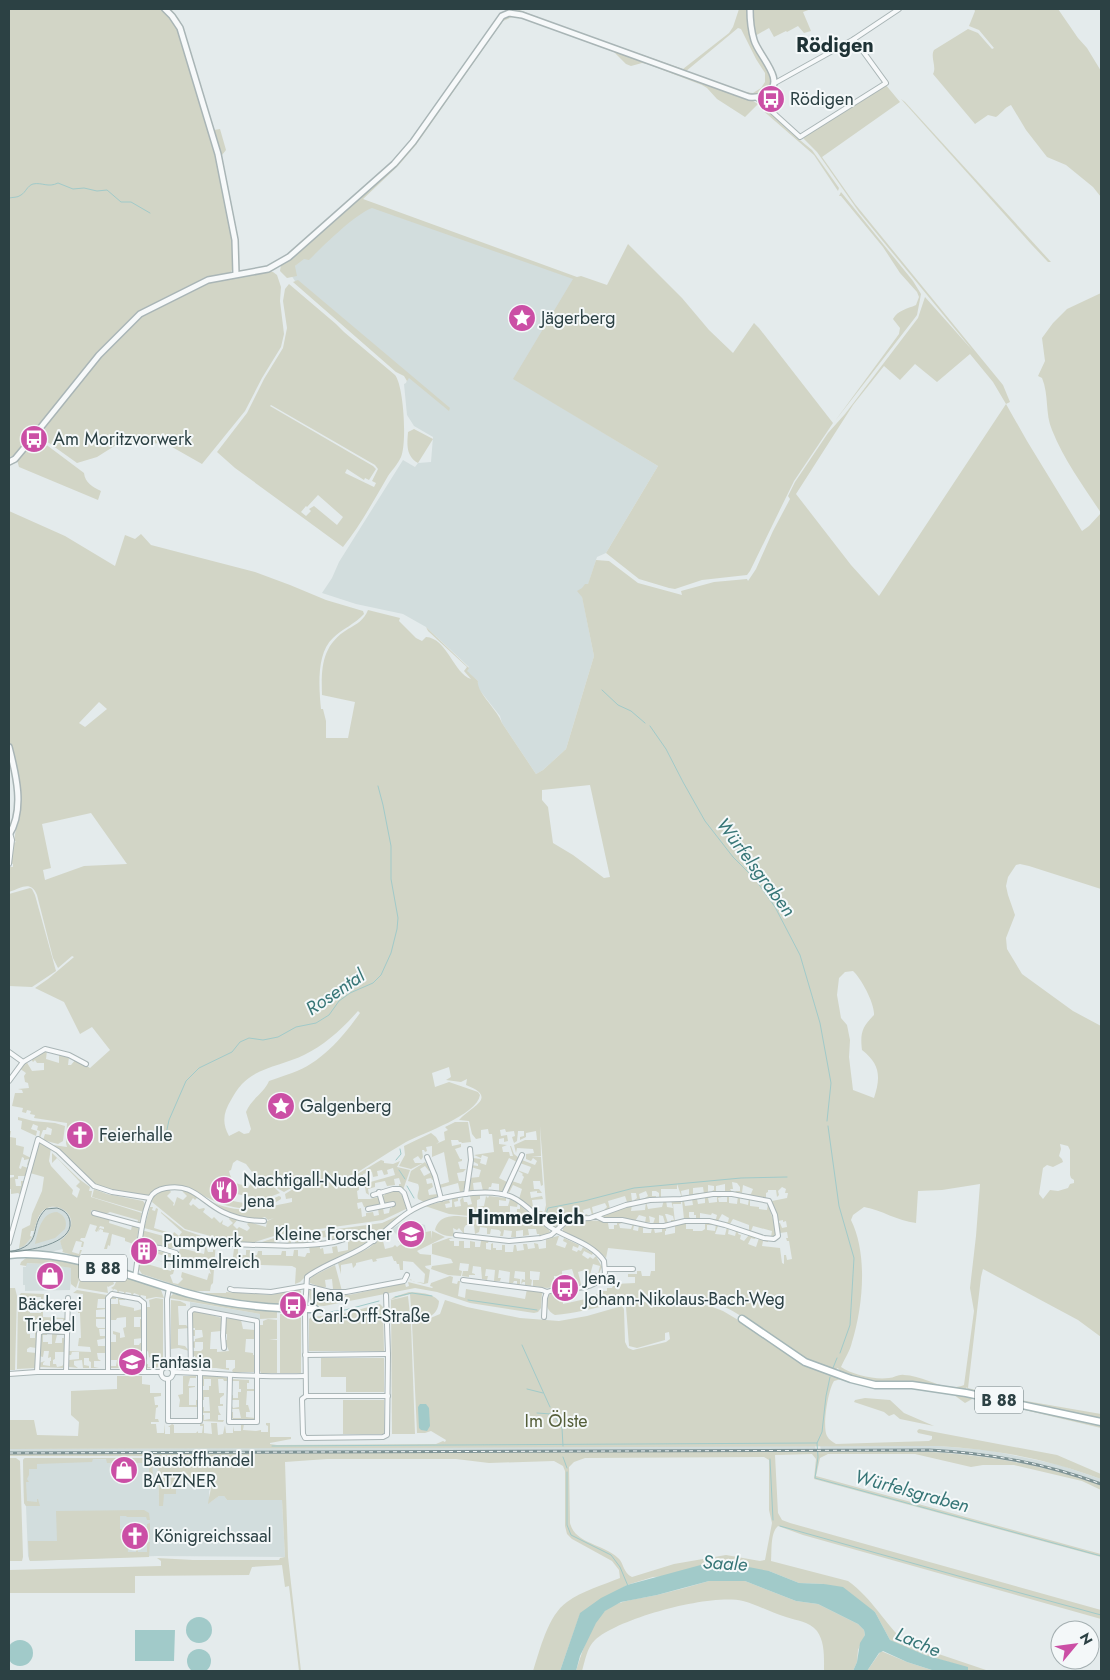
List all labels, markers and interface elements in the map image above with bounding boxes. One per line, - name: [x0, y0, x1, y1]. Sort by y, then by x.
- district label: Rödigen: [796, 31, 874, 60]
- bus stop icon: Rödigen: [756, 84, 786, 114]
- place label: Rödigen: [790, 86, 854, 112]
- place icon: Jägerberg: [507, 303, 537, 333]
- place label: Jägerberg: [539, 305, 615, 331]
- bus stop icon: Am Moritzvorwerk: [19, 424, 49, 454]
- place label: Am Moritzvorwerk: [53, 426, 192, 452]
- water label: Würfelsgraben: [710, 812, 802, 922]
- water label: Rosental: [300, 962, 371, 1022]
- place icon: Galgenberg: [266, 1091, 296, 1121]
- place label: Galgenberg: [300, 1093, 391, 1119]
- church icon: Feierhalle: [65, 1120, 95, 1150]
- place label: Feierhalle: [99, 1122, 173, 1148]
- place label: Nachtigall-Nudel Jena: [241, 1167, 371, 1214]
- restaurant icon: Nachtigall-Nudel Jena: [209, 1175, 239, 1205]
- district label: Himmelreich: [467, 1203, 585, 1232]
- school or university icon: Kleine Forscher: [396, 1219, 426, 1249]
- place label: Kleine Forscher: [274, 1221, 393, 1247]
- place label: Pumpwerk Himmelreich: [163, 1228, 260, 1275]
- building icon: Pumpwerk Himmelreich: [129, 1236, 159, 1266]
- road number: B 88: [79, 1254, 127, 1282]
- shop icon: Bäckerei Triebel: [35, 1261, 65, 1291]
- place label: Jena, Johann-Nikolaus-Bach-Weg: [582, 1265, 785, 1312]
- bus stop icon: Jena, Johann-Nikolaus-Bach-Weg: [550, 1273, 580, 1303]
- place label: Jena, Carl-Orff-Straße: [310, 1282, 430, 1329]
- bus stop icon: Jena, Carl-Orff-Straße: [278, 1290, 308, 1320]
- place label: Bäckerei Triebel: [18, 1291, 82, 1338]
- school or university icon: Fantasia: [117, 1347, 147, 1377]
- place label: Fantasia: [151, 1349, 211, 1375]
- road number: B 88: [975, 1386, 1023, 1414]
- park label: Im Ölste: [524, 1408, 588, 1434]
- place label: Baustoffhandel BATZNER: [143, 1447, 254, 1494]
- shop icon: Baustoffhandel BATZNER: [109, 1455, 139, 1485]
- water label: Würfelsgraben: [852, 1463, 972, 1519]
- church icon: Königreichssaal: [120, 1521, 150, 1551]
- place label: Königreichssaal: [154, 1523, 272, 1549]
- water label: Saale: [702, 1548, 749, 1578]
- water label: Lache: [891, 1620, 945, 1664]
- north arrow: [1050, 1620, 1100, 1670]
- text: N: [1075, 1629, 1098, 1648]

